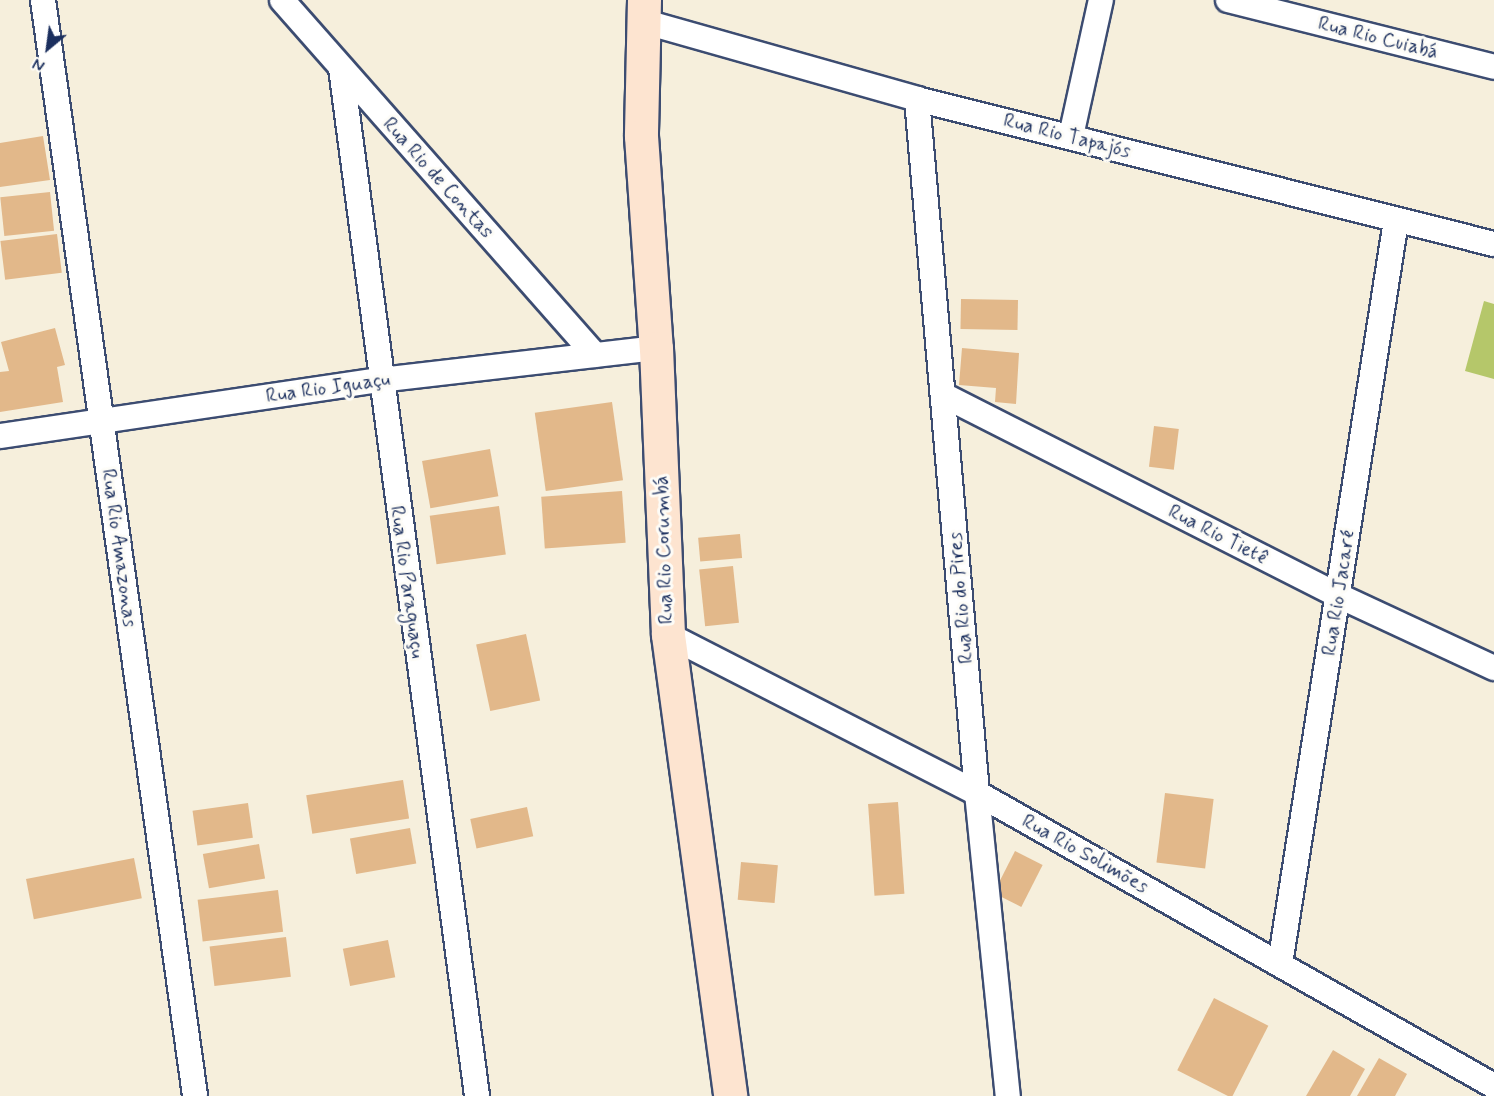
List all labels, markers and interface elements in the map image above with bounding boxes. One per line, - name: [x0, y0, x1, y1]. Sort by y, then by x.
- street label: Rua Rio Cuiabá: [1314, 11, 1442, 65]
- north arrow: [18, 18, 78, 78]
- text: N: [29, 52, 49, 76]
- street label: Rua Rio Tapajós: [1003, 109, 1131, 163]
- street label: Rua Rio de Contas: [378, 114, 498, 242]
- street label: Rua Rio Iguaçu: [266, 368, 390, 408]
- street label: Rua Rio Amazonas: [96, 468, 142, 628]
- street label: Rua Rio Corumbá: [649, 477, 679, 623]
- street label: Rua Rio Tietê: [1165, 500, 1271, 570]
- street label: Rua Rio Paraguaçu: [384, 504, 430, 660]
- street label: Rua Rio Jacaré: [1317, 530, 1361, 656]
- street label: Rua Rio do Pires: [943, 532, 979, 664]
- street label: Rua Rio Solimões: [1018, 809, 1152, 899]

